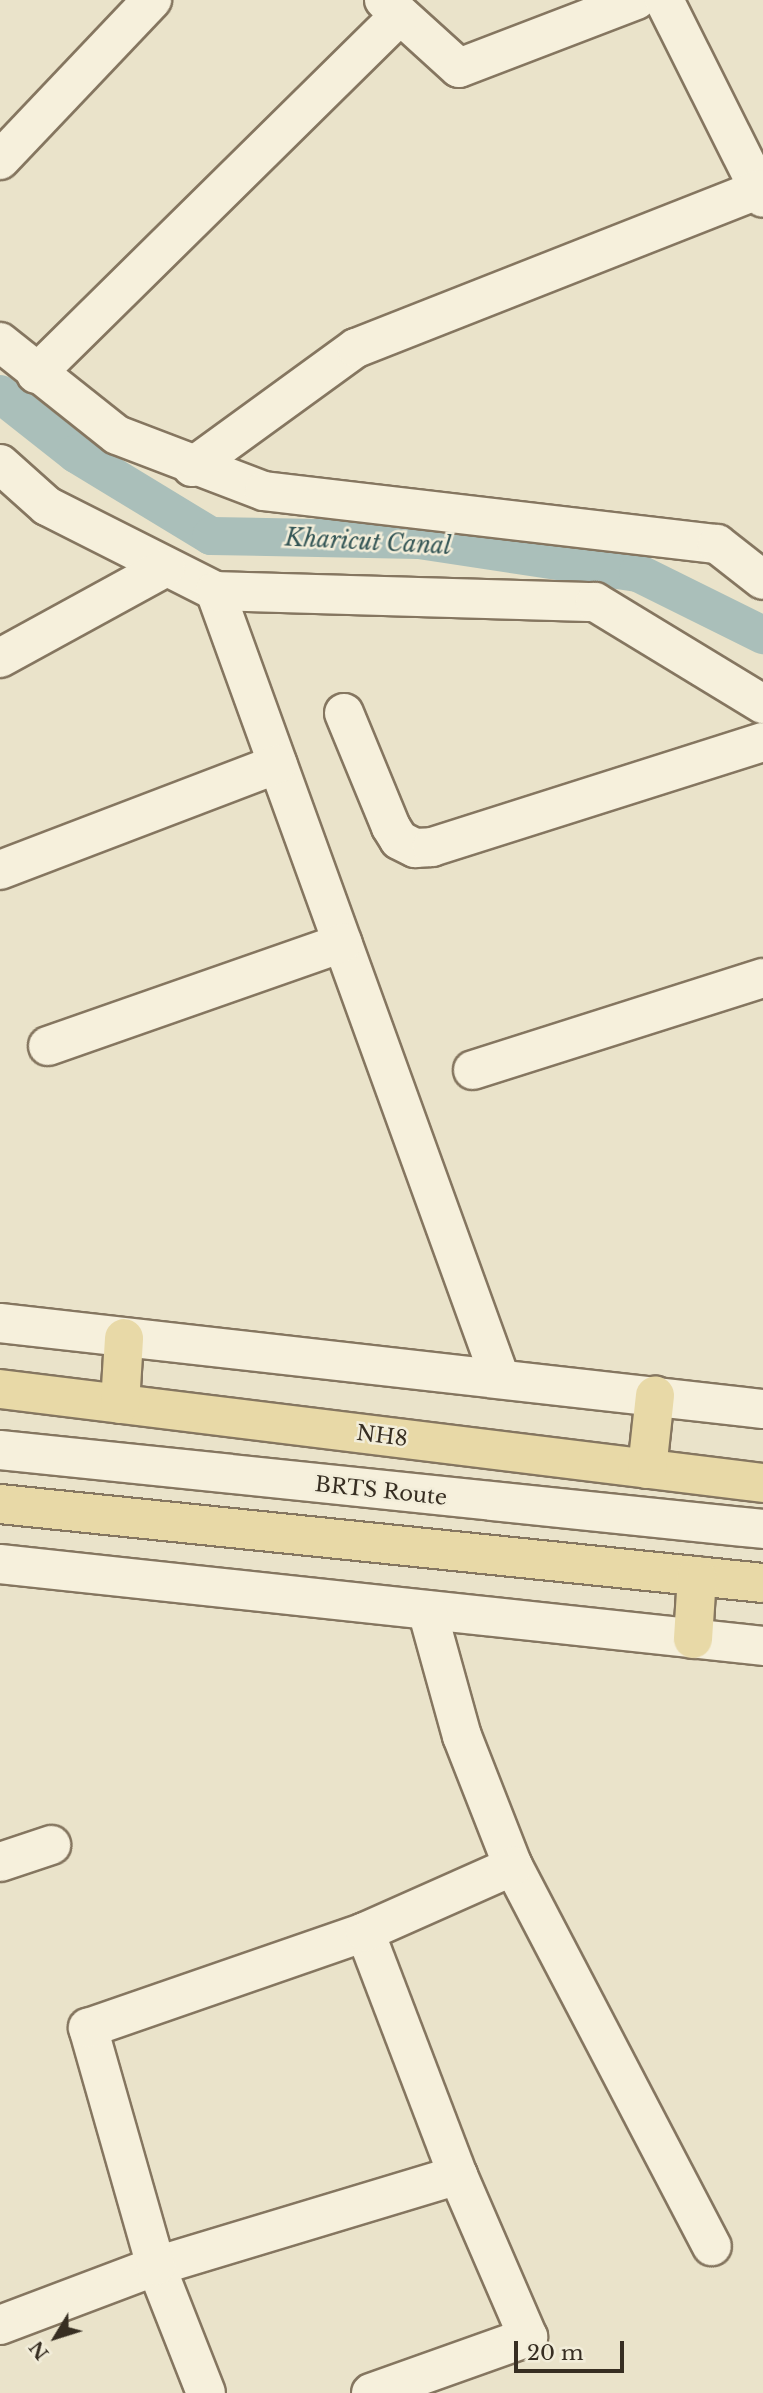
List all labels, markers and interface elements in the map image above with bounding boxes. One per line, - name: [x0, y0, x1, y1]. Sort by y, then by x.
- water label: Kharicut Canal: [284, 524, 452, 560]
- street label: NH8: [355, 1420, 409, 1452]
- street label: BRTS Route: [314, 1472, 448, 1510]
- north arrow: [21, 2302, 91, 2372]
- scale bar: [518, 2326, 628, 2370]
- text: N: [24, 2336, 54, 2364]
- text: 20 m: [527, 2340, 584, 2366]

